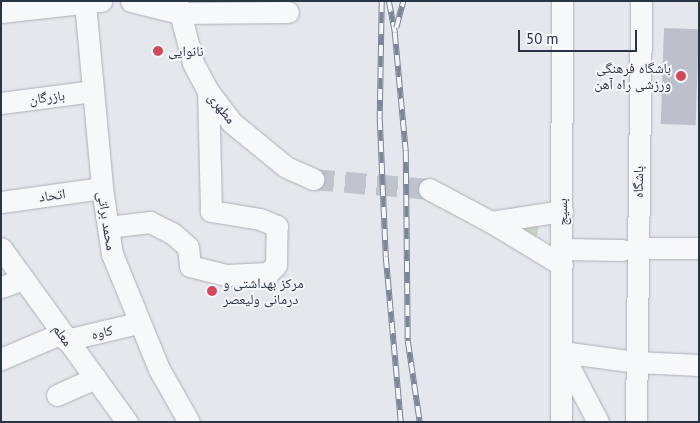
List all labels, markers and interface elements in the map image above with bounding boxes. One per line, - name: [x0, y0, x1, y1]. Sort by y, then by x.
- scale bar: [520, 20, 639, 52]
- text: 50 m: [526, 29, 559, 48]
- place label: نانوایی: [168, 43, 204, 59]
- marker: نانوایی: [152, 45, 164, 57]
- place label: باشگاه فرهنگی ورزشی راه آهن: [594, 60, 671, 92]
- marker: باشگاه فرهنگی ورزشی راه آهن: [675, 70, 687, 82]
- street label: بازرگان: [28, 86, 66, 108]
- street label: مطهری: [205, 89, 239, 127]
- street label: باشگاه: [629, 166, 647, 198]
- street label: اتحاد: [38, 185, 66, 205]
- street label: محمد براتی: [94, 190, 120, 252]
- street label: بسیج: [554, 198, 570, 226]
- place label: مرکز بهداشتی و درمانی ولیعصر: [223, 275, 304, 308]
- marker: مرکز بهداشتی و درمانی ولیعصر: [205, 284, 219, 298]
- street label: معلم: [50, 321, 76, 349]
- street label: کاوه: [90, 321, 114, 343]

